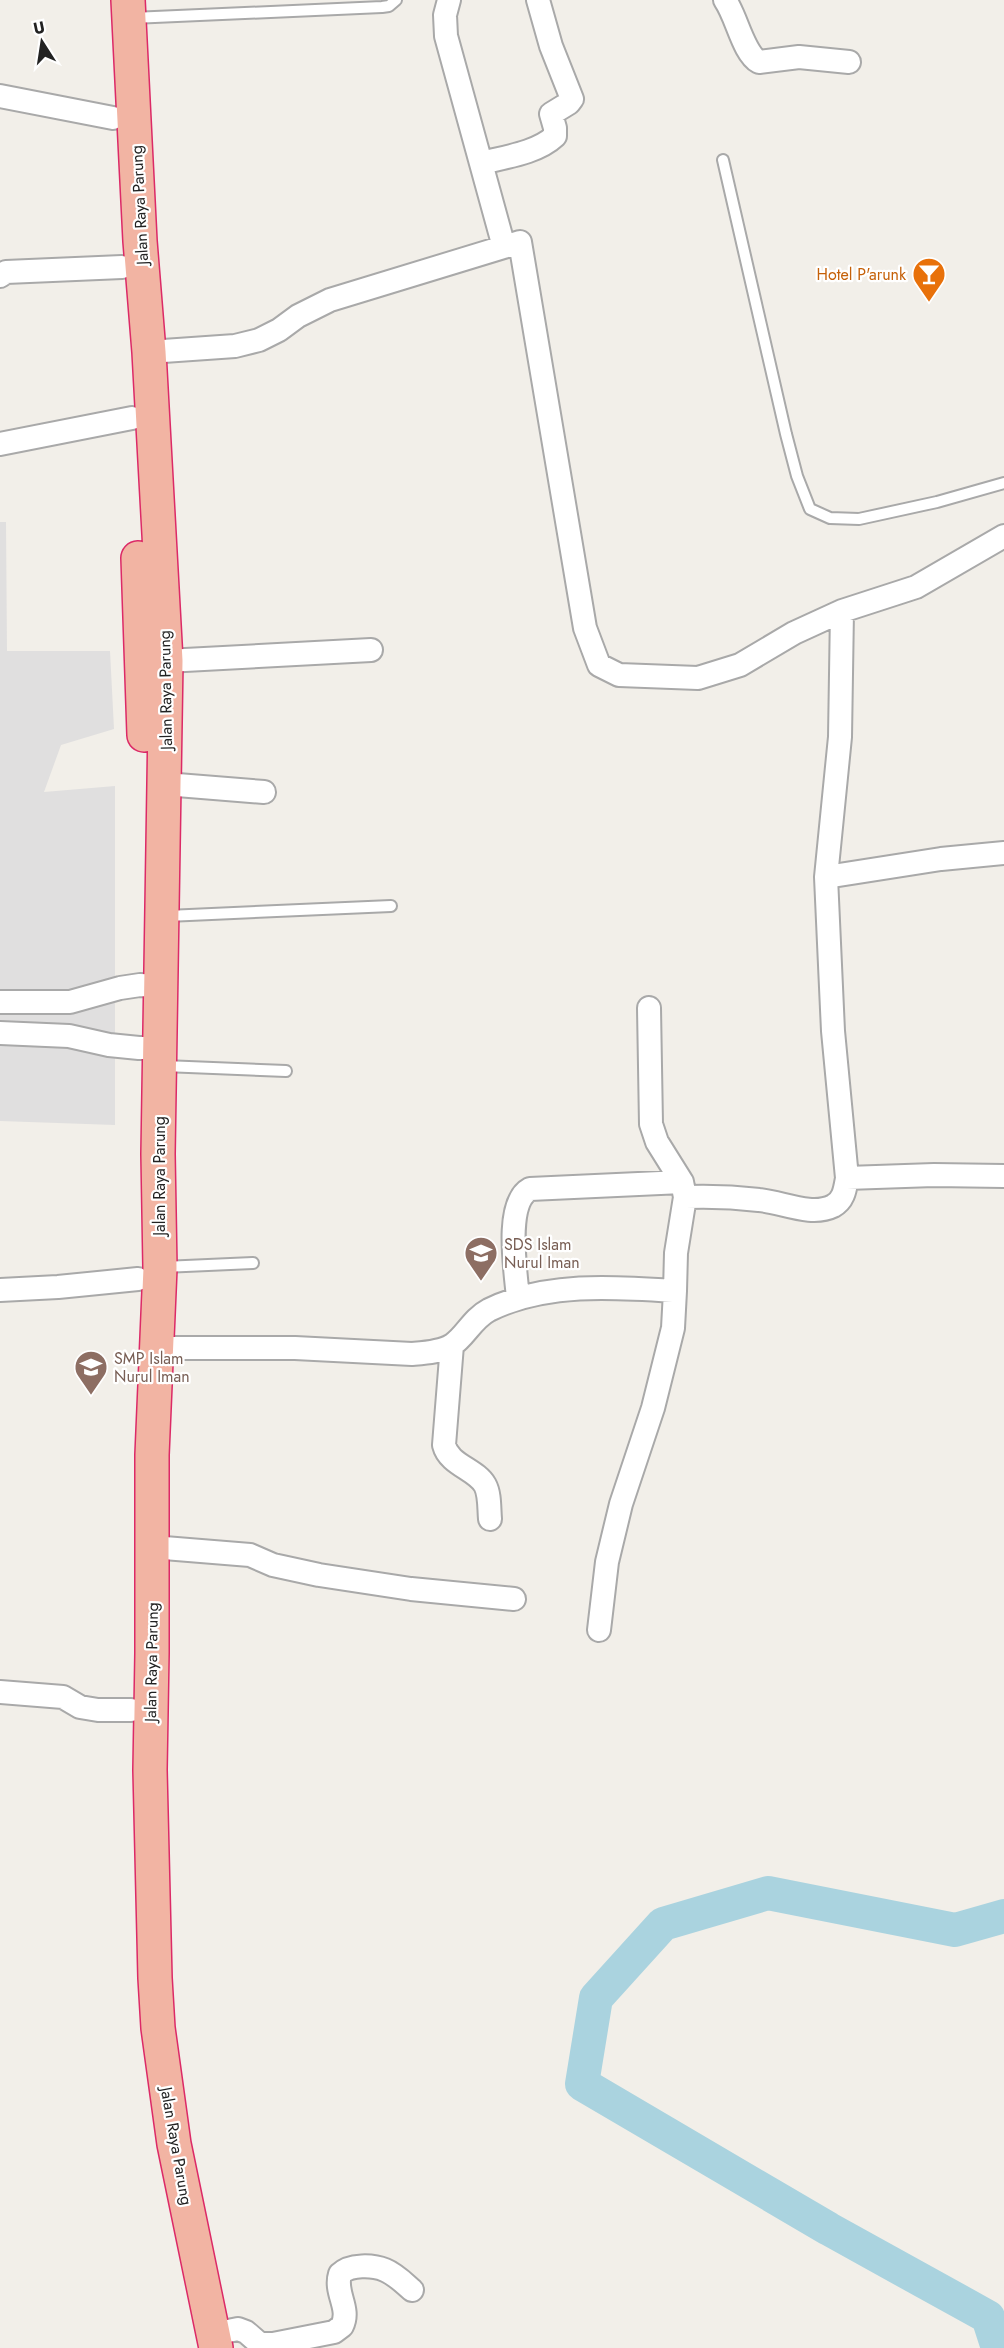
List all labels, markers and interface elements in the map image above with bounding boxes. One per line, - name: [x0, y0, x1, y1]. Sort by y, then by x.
- north arrow: [12, 12, 72, 72]
- text: U: [31, 15, 47, 40]
- street label: Jalan Raya Parung: [125, 145, 154, 267]
- bar icon: Hotel P'arunk: [911, 256, 947, 303]
- place label: Hotel P'arunk: [817, 263, 907, 286]
- street label: Jalan Raya Parung: [153, 630, 178, 752]
- street label: Jalan Raya Parung: [148, 1116, 171, 1238]
- place label: SDS Islam Nurul Iman: [504, 1233, 580, 1274]
- school or university icon: SDS Islam Nurul Iman: [463, 1235, 499, 1282]
- place label: SMP Islam Nurul Iman: [114, 1347, 190, 1388]
- school or university icon: SMP Islam Nurul Iman: [73, 1349, 109, 1396]
- street label: Jalan Raya Parung: [139, 1602, 164, 1724]
- street label: Jalan Raya Parung: [154, 2083, 198, 2207]

